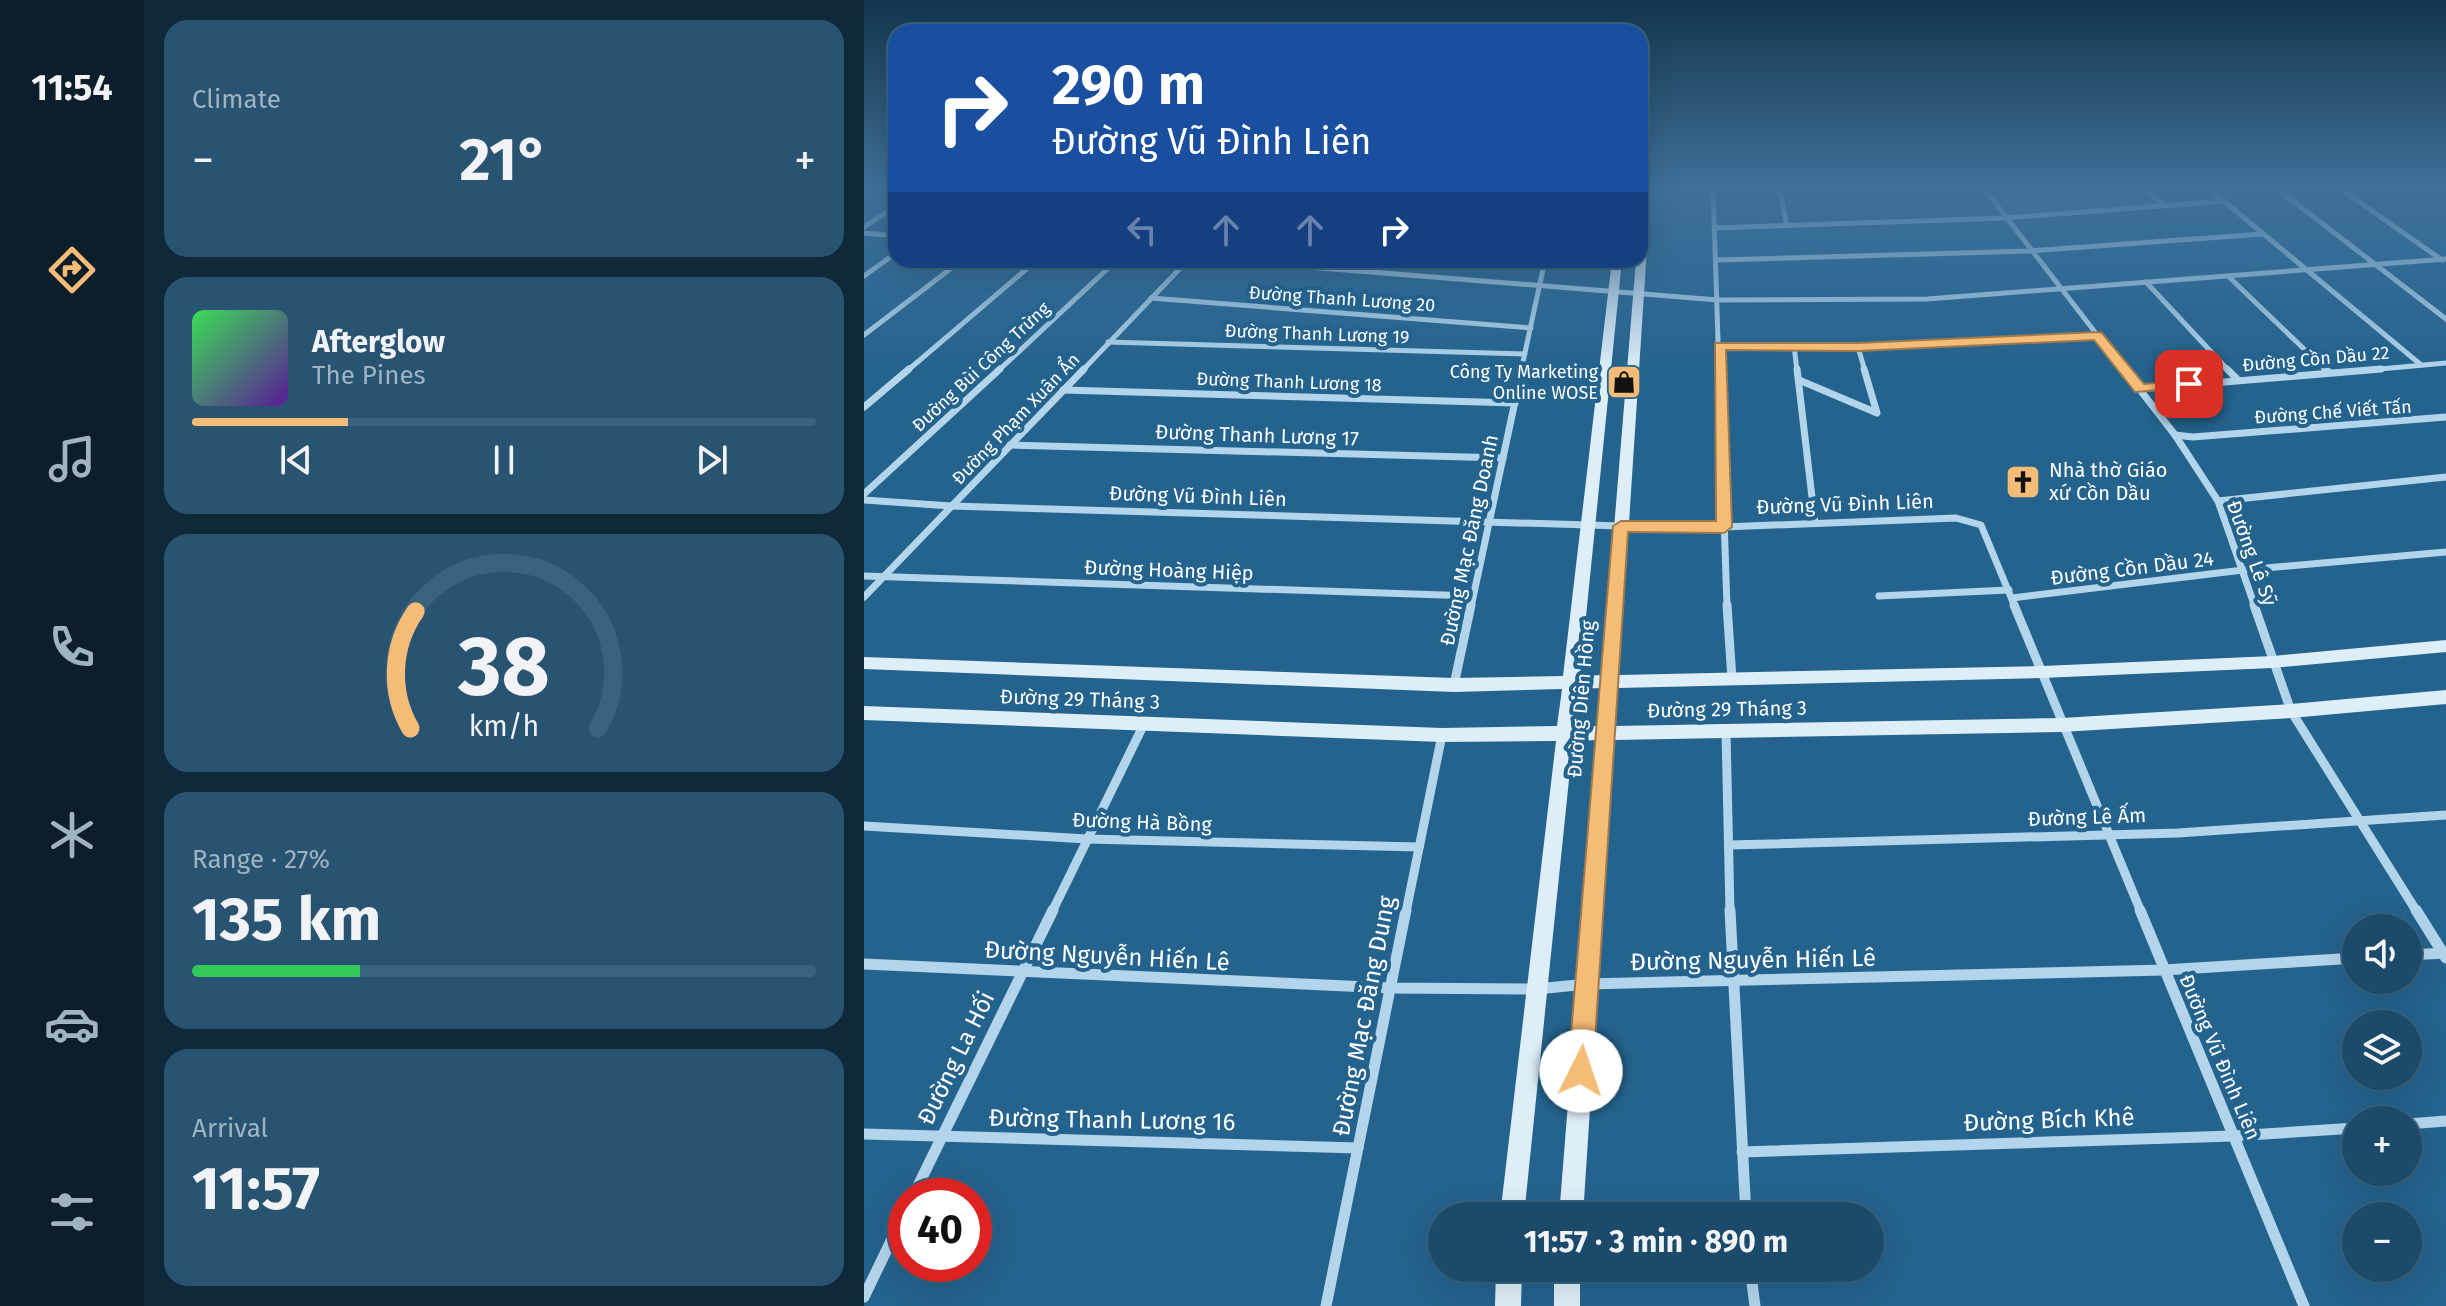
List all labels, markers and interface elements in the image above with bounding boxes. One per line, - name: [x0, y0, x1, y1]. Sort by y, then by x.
- text: 290 m: [1052, 52, 1205, 119]
- icon: right: [920, 56, 1024, 160]
- text: 11:54: [31, 66, 113, 110]
- text: Climate: [192, 84, 281, 115]
- text: Đường Vũ Đình Liên: [1052, 120, 1371, 164]
- text: 21°: [460, 124, 548, 196]
- text: −: [192, 134, 214, 187]
- text: +: [794, 134, 816, 187]
- icon: left: [1120, 208, 1164, 252]
- icon: ahead: [1204, 208, 1248, 252]
- icon: ahead: [1288, 208, 1332, 252]
- icon: right: [1372, 208, 1416, 252]
- icon: directions: [44, 242, 100, 298]
- street label: Đường Thanh Lương 20: [1248, 282, 1436, 316]
- street label: Đường Bùi Công Trừng: [908, 297, 1055, 437]
- street label: Đường Thanh Lương 19: [1224, 320, 1410, 348]
- text: Afterglow: [312, 324, 445, 360]
- street label: Đường Cồn Dầu 22: [2242, 342, 2390, 376]
- street label: Đường Phạm Xuân Ẩn: [946, 347, 1084, 489]
- pin: [2155, 350, 2223, 418]
- text: The Pines: [312, 360, 426, 391]
- place label: Công Ty Marketing Online WOSE: [1450, 361, 1599, 404]
- icon: arrive: [2167, 362, 2211, 406]
- shop icon: Công Ty Marketing Online WOSE: [1605, 363, 1643, 401]
- street label: Đường Thanh Lương 18: [1196, 368, 1382, 396]
- street label: Đường Chế Viết Tấn: [2254, 396, 2412, 428]
- street label: Đường Thanh Lương 17: [1155, 419, 1359, 451]
- icon: music: [44, 431, 100, 487]
- street label: Đường Mạc Đăng Doanh: [1435, 432, 1503, 648]
- icon: previous: [274, 438, 318, 482]
- icon: pause: [482, 438, 526, 482]
- icon: next: [690, 438, 734, 482]
- place label: Nhà thờ Giáo xứ Cồn Dầu: [2049, 458, 2168, 505]
- church icon: Nhà thờ Giáo xứ Cồn Dầu: [2004, 463, 2042, 501]
- street label: Đường Vũ Đình Liên: [1109, 481, 1287, 511]
- street label: Đường Vũ Đình Liên: [1756, 489, 1934, 519]
- street label: Đường Lê Sỹ: [2222, 497, 2282, 609]
- street label: Đường Cồn Dầu 24: [2049, 546, 2215, 590]
- street label: Đường Hoàng Hiệp: [1084, 555, 1254, 585]
- text: 38: [457, 617, 550, 717]
- icon: phone: [44, 619, 100, 675]
- street label: Đường Diên Hồng: [1562, 619, 1600, 779]
- street label: Đường 29 Tháng 3: [1000, 684, 1160, 714]
- street label: Đường 29 Tháng 3: [1647, 696, 1807, 722]
- text: km/h: [469, 709, 539, 744]
- street label: Đường Lê Ấm: [2027, 800, 2147, 831]
- icon: climate: [44, 807, 100, 863]
- street label: Đường Hà Bồng: [1072, 808, 1213, 836]
- text: Range · 27%: [192, 844, 330, 875]
- text: 135 km: [192, 884, 381, 956]
- street label: Đường Mạc Đăng Dung: [1327, 893, 1401, 1138]
- map controls: [2342, 914, 2422, 1282]
- button: sound: [2342, 914, 2422, 994]
- street label: Đường Nguyễn Hiến Lê: [984, 936, 1230, 976]
- street label: Đường Nguyễn Hiến Lê: [1630, 944, 1876, 976]
- street label: Đường Vũ Đình Liên: [2174, 971, 2266, 1143]
- street label: Đường La Hối: [912, 987, 1000, 1129]
- icon: car: [44, 996, 100, 1052]
- button: layers: [2342, 1010, 2422, 1090]
- position arrow: [1539, 1029, 1623, 1113]
- street label: Đường Bích Khê: [1963, 1103, 2135, 1137]
- street label: Đường Thanh Lương 16: [988, 1104, 1236, 1136]
- button: +: [2342, 1106, 2422, 1186]
- text: Arrival: [192, 1113, 268, 1144]
- text: 11:57: [192, 1153, 320, 1225]
- speed limit sign: 40: [888, 1178, 992, 1282]
- icon: filters: [44, 1184, 100, 1240]
- button: −: [2342, 1202, 2422, 1282]
- text: 11:57 · 3 min · 890 m: [1524, 1224, 1788, 1260]

